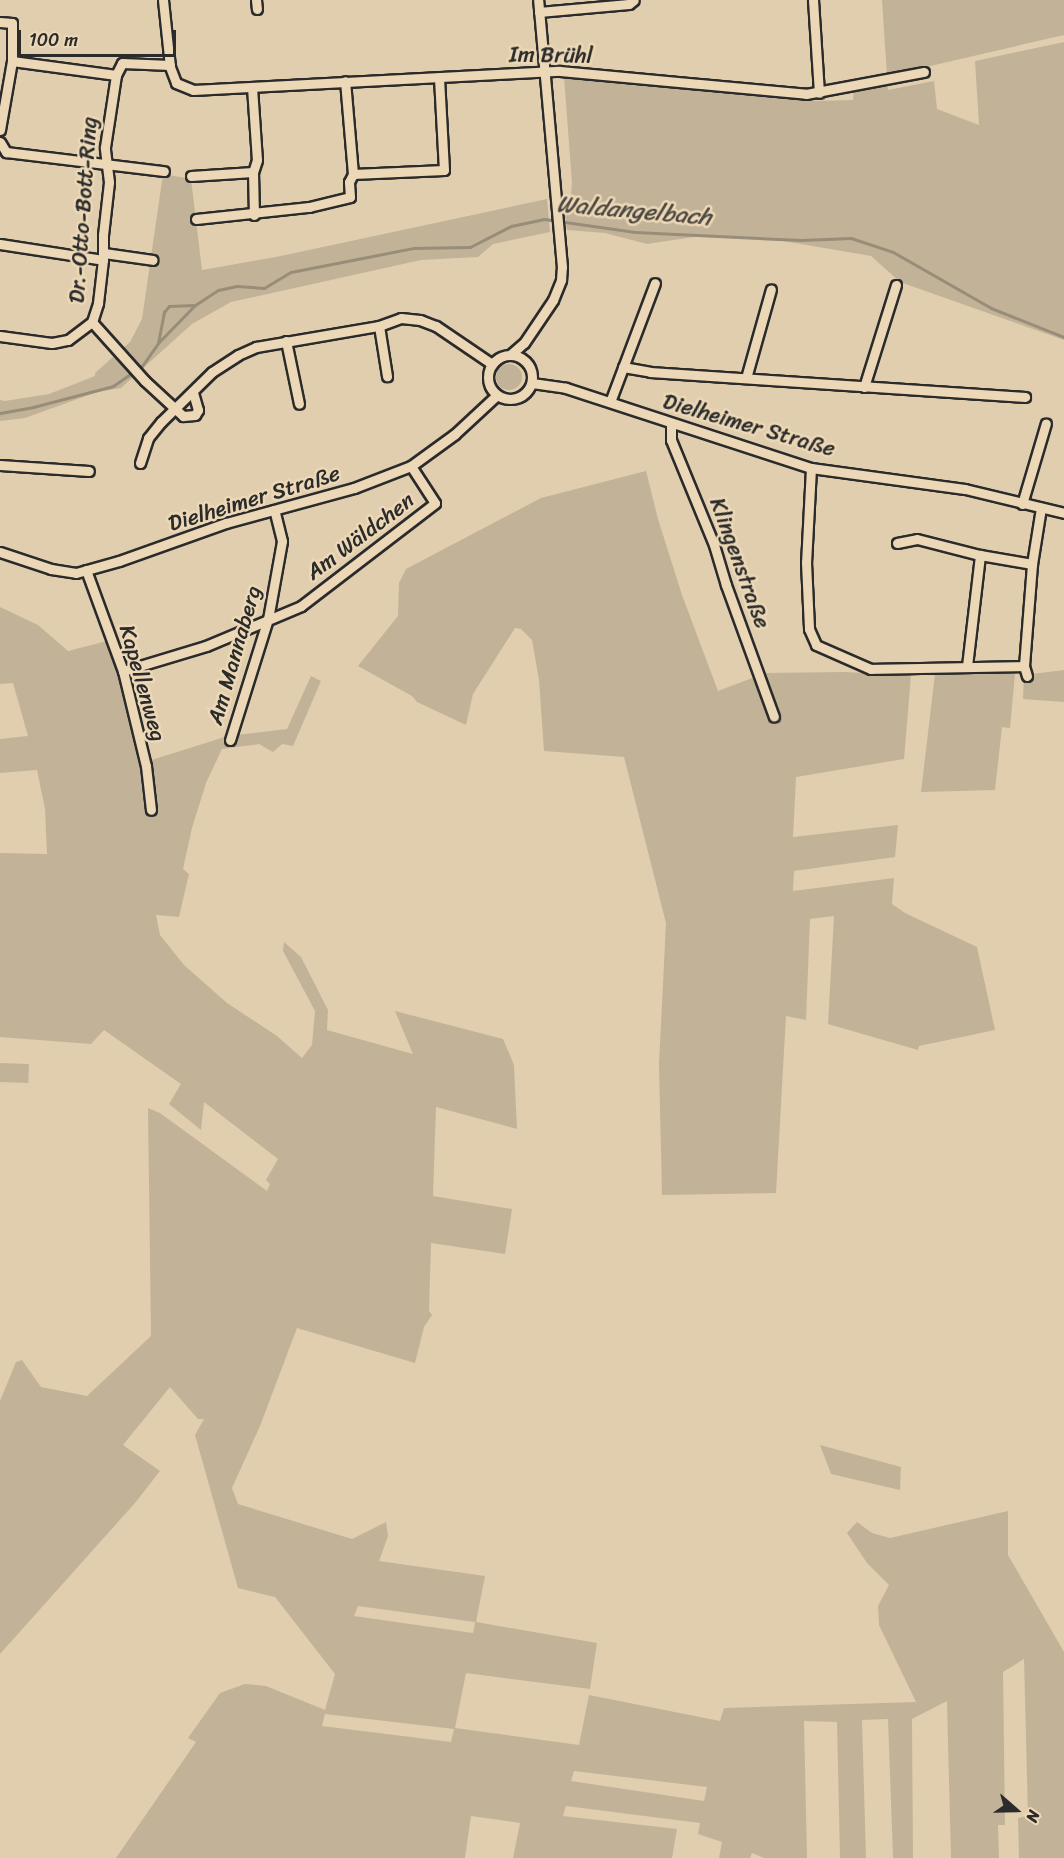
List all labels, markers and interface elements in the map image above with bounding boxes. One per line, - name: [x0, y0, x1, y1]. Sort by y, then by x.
- scale bar: [21, 18, 178, 56]
- text: 100 m: [29, 24, 78, 56]
- street label: Im Brühl: [509, 41, 593, 69]
- street label: Dr.-Otto-Bott-Ring: [63, 116, 103, 304]
- water label: Waldangelbach: [556, 190, 712, 232]
- street label: Dielheimer Straße: [660, 388, 838, 462]
- street label: Dielheimer Straße: [165, 459, 343, 537]
- street label: Am Wäldchen: [301, 487, 419, 585]
- street label: Klingenstraße: [704, 494, 776, 632]
- street label: Am Mannaberg: [202, 582, 266, 728]
- street label: Kapellenweg: [114, 622, 172, 744]
- north arrow: [986, 1780, 1046, 1840]
- text: N: [1018, 1806, 1049, 1826]

